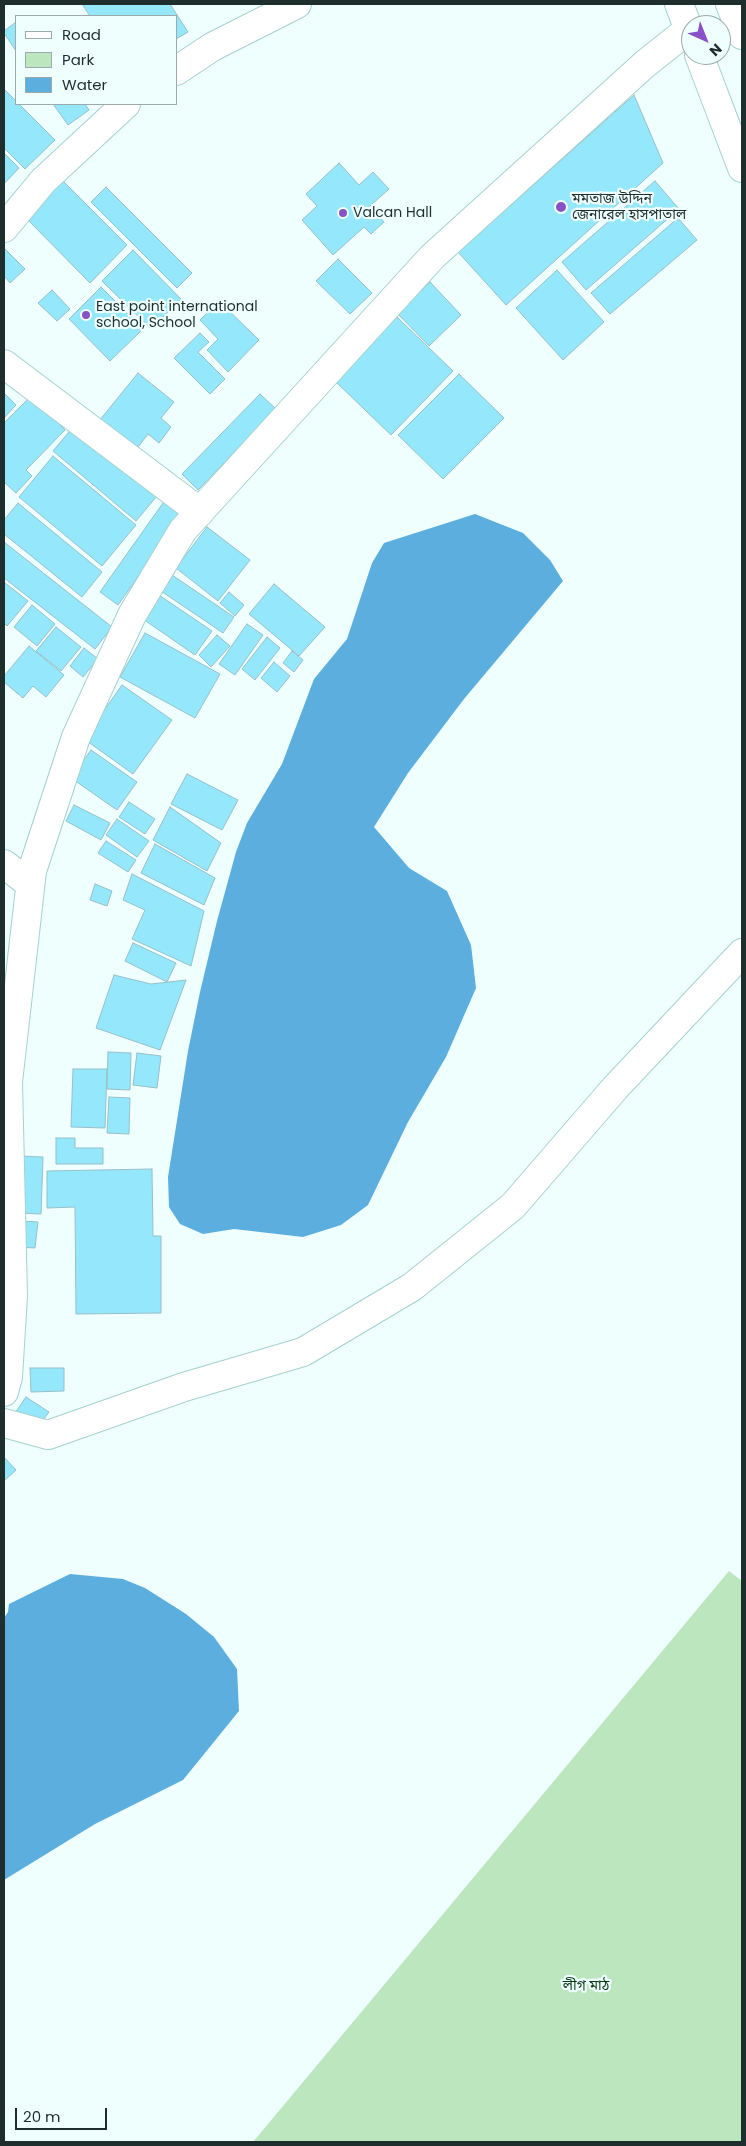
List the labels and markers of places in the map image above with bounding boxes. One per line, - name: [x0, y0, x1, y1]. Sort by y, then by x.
- place label: মমতাজ উদ্দিন জেনারেল হাসপাতাল: [572, 191, 686, 223]
- marker: মমতাজ উদ্দিন জেনারেল হাসপাতাল: [554, 200, 568, 214]
- place label: Valcan Hall: [353, 205, 432, 221]
- marker: Valcan Hall: [337, 207, 349, 219]
- place label: East point international school, School: [96, 299, 258, 332]
- marker: East point international school, School: [80, 309, 92, 321]

